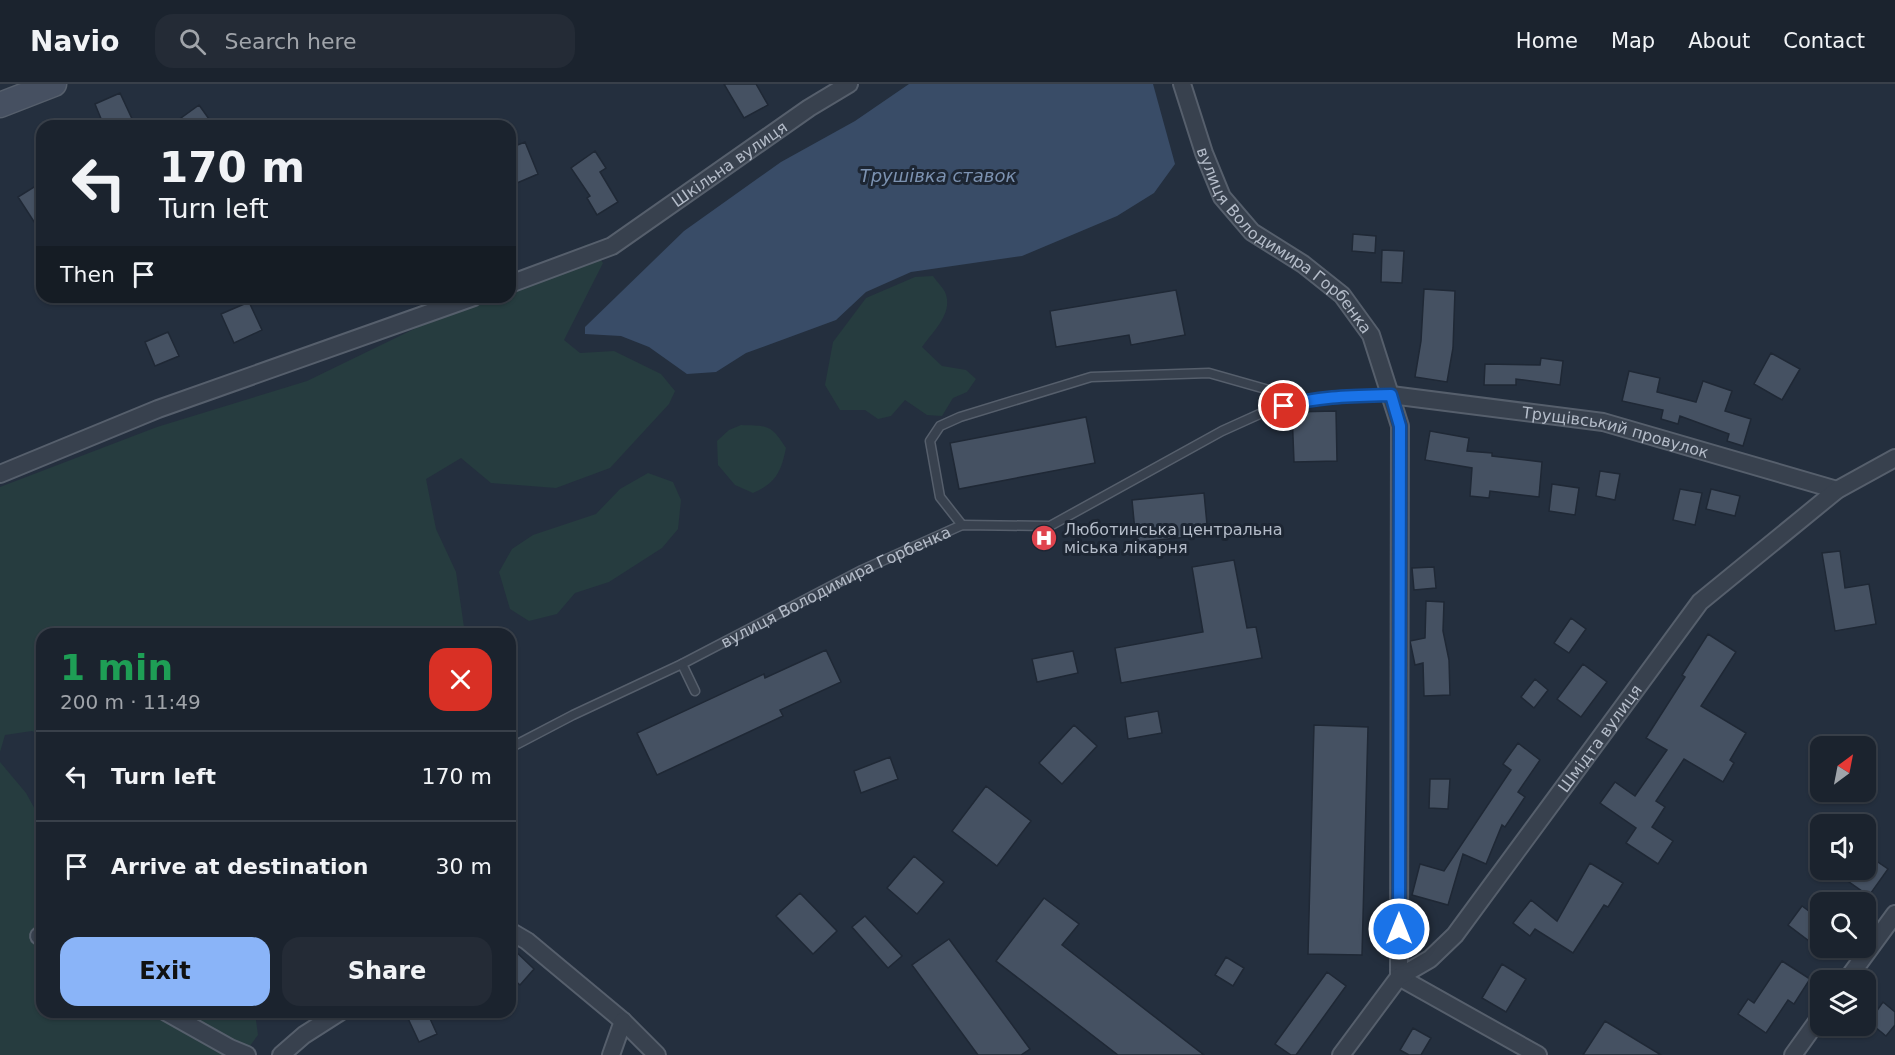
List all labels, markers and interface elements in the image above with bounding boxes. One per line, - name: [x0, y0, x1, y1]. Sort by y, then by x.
- search box: [155, 14, 575, 68]
- text: Navio: [30, 25, 119, 58]
- icon: search: [176, 25, 209, 58]
- text: Search here: [224, 29, 357, 54]
- text: Home: [1516, 29, 1578, 53]
- text: Map: [1611, 29, 1655, 53]
- text: About: [1688, 29, 1750, 53]
- text: Contact: [1783, 29, 1865, 53]
- street label: Шкільна вулиця: [668, 117, 791, 211]
- text: 170 m: [159, 143, 305, 192]
- icon: left: [60, 144, 138, 222]
- street label: вулиця Володимира Горбенка: [1193, 145, 1376, 337]
- water label: Трушівка ставок: [860, 165, 1016, 186]
- text: Turn left: [159, 193, 269, 224]
- icon: arrive: [127, 258, 160, 291]
- text: Then: [60, 262, 115, 287]
- pin: [1258, 380, 1309, 431]
- icon: arrive: [1267, 389, 1300, 422]
- street label: Трущівський провулок: [1520, 403, 1711, 462]
- place label: Люботинська центральна міська лікарня: [1064, 520, 1283, 557]
- street label: вулиця Володимира Горбенка: [718, 522, 954, 652]
- hospital icon: Люботинська центральна міська лікарня: [1029, 523, 1059, 553]
- text: 1 min: [60, 647, 173, 688]
- button: close: [429, 648, 492, 711]
- street label: Шмідта вулиця: [1554, 681, 1646, 796]
- text: 200 m · 11:49: [60, 690, 201, 714]
- north arrow: [1810, 736, 1876, 802]
- map controls: [1810, 736, 1876, 1036]
- icon: left: [60, 760, 93, 793]
- text: Turn left: [111, 764, 216, 789]
- text: 170 m: [422, 764, 492, 789]
- button: sound: [1810, 814, 1876, 880]
- icon: arrive: [60, 850, 93, 883]
- text: Arrive at destination: [111, 854, 368, 879]
- text: 30 m: [436, 854, 492, 879]
- button: search: [1810, 892, 1876, 958]
- position arrow: [1367, 897, 1431, 961]
- button: Exit: [60, 937, 270, 1006]
- button: Share: [282, 937, 492, 1006]
- button: layers: [1810, 970, 1876, 1036]

